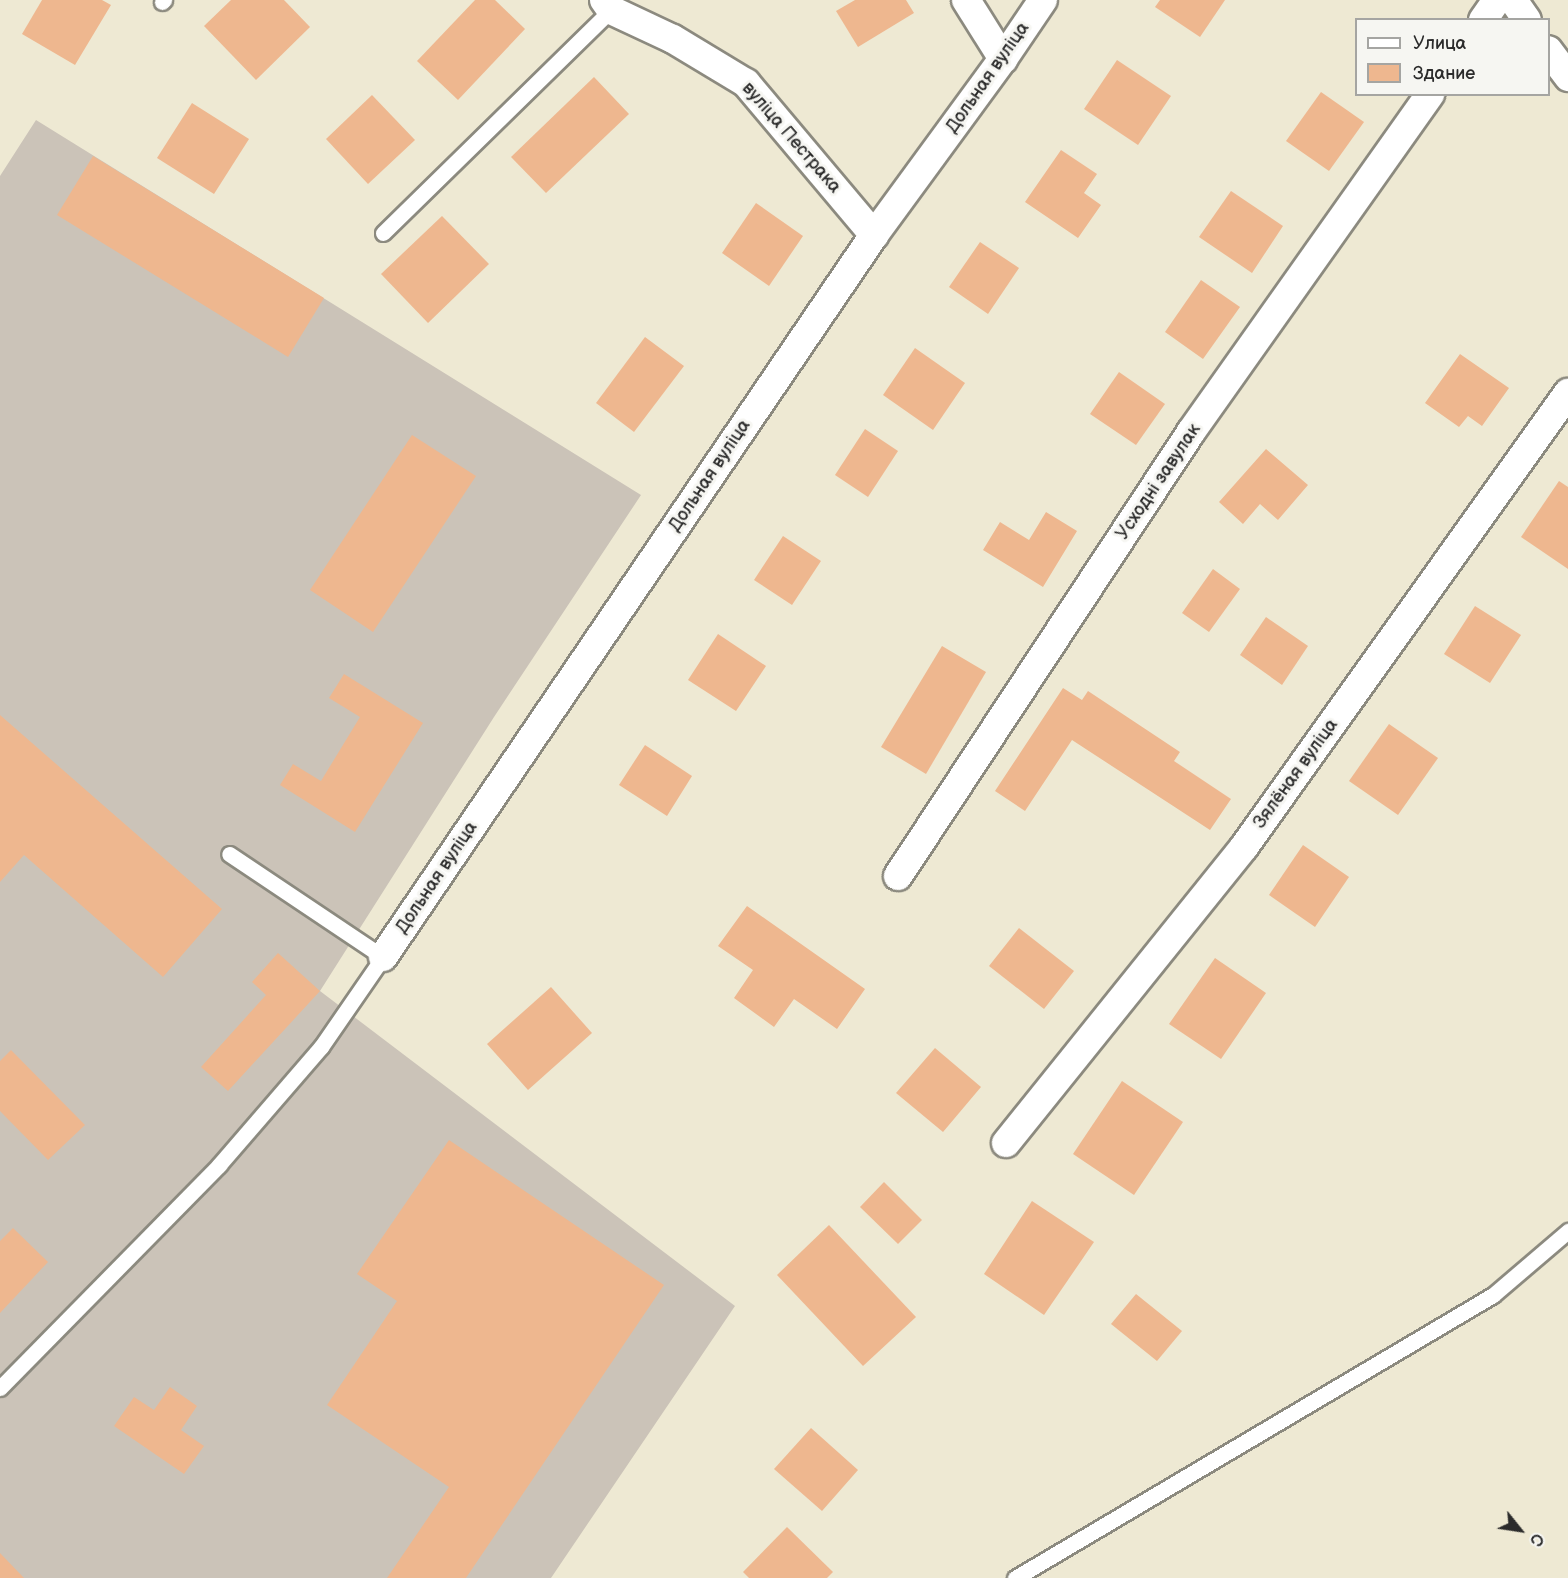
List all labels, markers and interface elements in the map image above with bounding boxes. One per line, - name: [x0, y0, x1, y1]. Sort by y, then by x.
- street label: Дольная вуліца: [942, 18, 1034, 138]
- legend: [1355, 18, 1550, 96]
- text: Улица: [1413, 33, 1466, 54]
- text: Здание: [1413, 63, 1475, 84]
- street label: вуліца Пестрака: [737, 78, 845, 198]
- street label: Дольная вуліца: [665, 416, 755, 536]
- street label: Усходні завулак: [1112, 420, 1206, 544]
- street label: Зялёная вуліца: [1249, 715, 1343, 833]
- street label: Дольная вуліца: [392, 818, 482, 938]
- north arrow: [1490, 1500, 1550, 1560]
- text: С: [1525, 1530, 1547, 1549]

